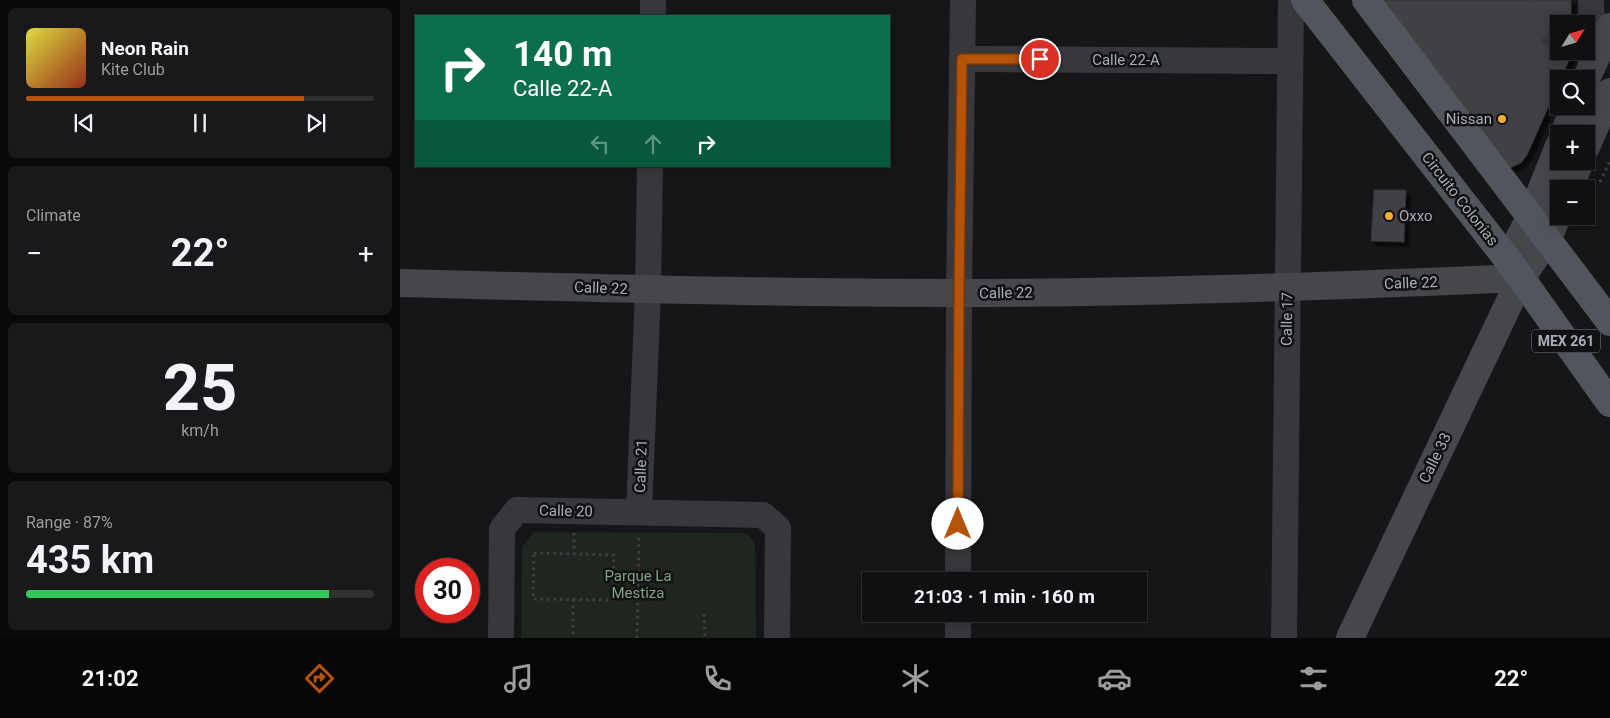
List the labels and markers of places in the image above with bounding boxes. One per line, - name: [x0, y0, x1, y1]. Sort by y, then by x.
- pin: [1019, 38, 1061, 80]
- place label: Nissan: [1446, 110, 1492, 128]
- marker: Nissan: [1496, 113, 1508, 125]
- place label: Oxxo: [1399, 207, 1433, 225]
- marker: Oxxo: [1383, 210, 1395, 222]

